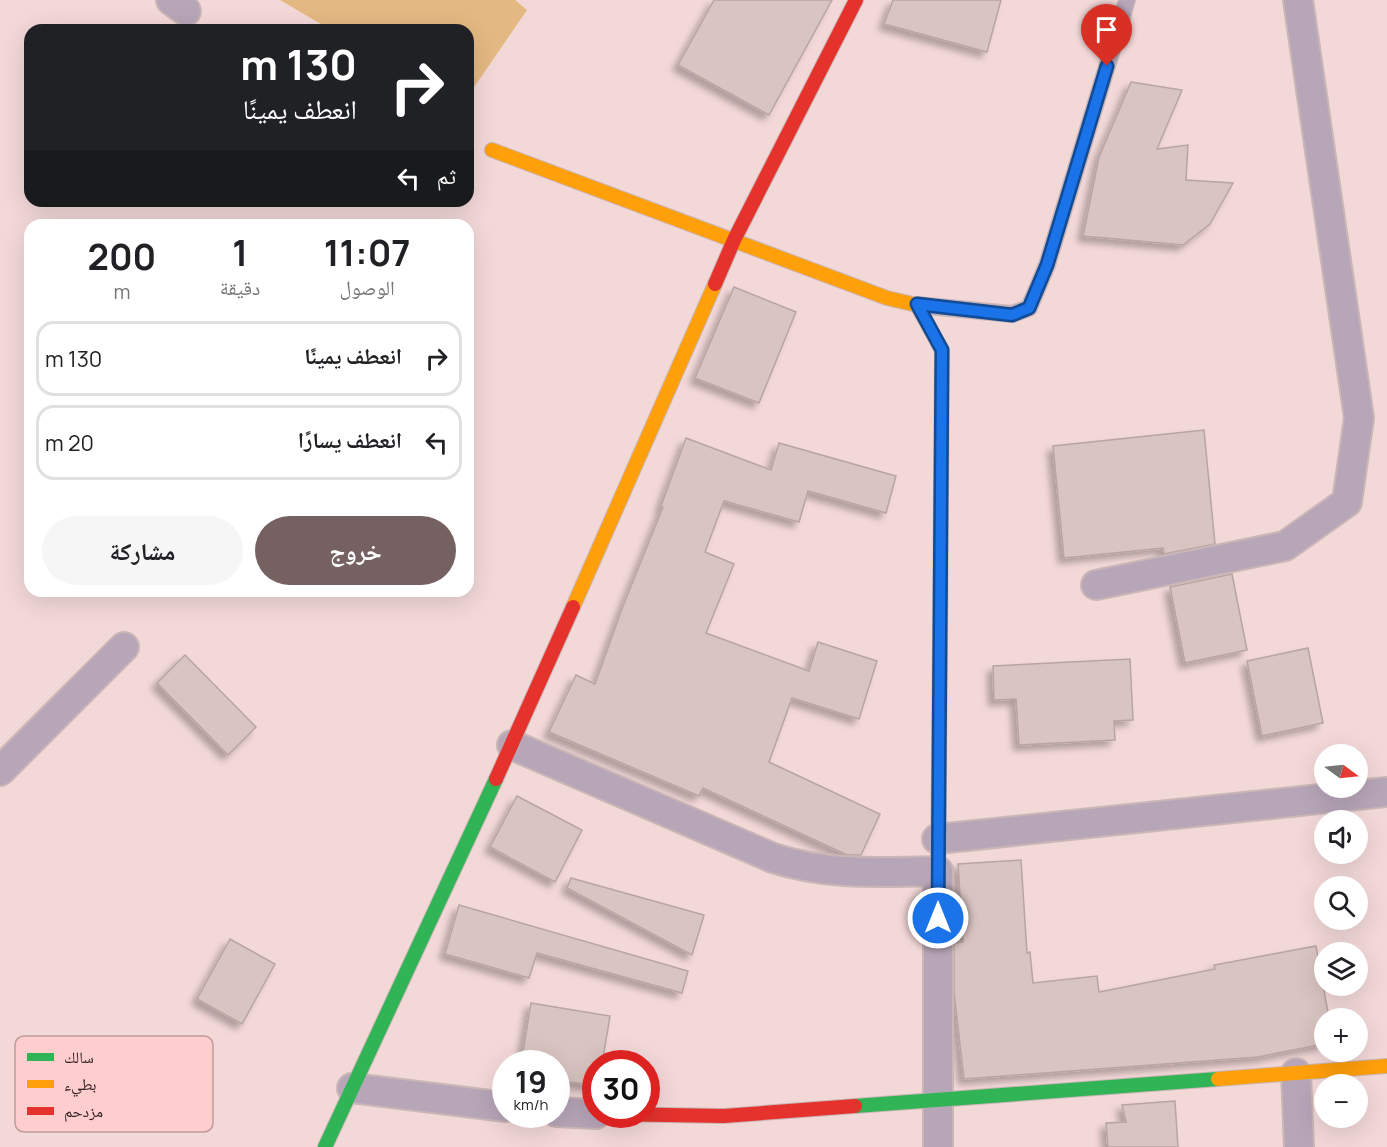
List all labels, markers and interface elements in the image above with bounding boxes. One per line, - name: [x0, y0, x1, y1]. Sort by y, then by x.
- pin: [1081, 4, 1132, 66]
- icon: arrive: [1090, 13, 1123, 46]
- text: 130 m: [240, 35, 357, 93]
- icon: right: [378, 48, 456, 126]
- text: انعطف يمينًا: [243, 90, 357, 127]
- text: ثم: [437, 161, 456, 191]
- icon: left: [392, 162, 425, 195]
- text: 1: [232, 228, 248, 277]
- text: 11:07: [324, 228, 411, 277]
- text: 200: [87, 232, 156, 281]
- text: دقيقة: [220, 274, 260, 301]
- text: الوصول: [340, 274, 395, 301]
- text: m: [113, 278, 130, 305]
- text: انعطف يمينًا: [304, 341, 402, 371]
- icon: right: [420, 342, 453, 375]
- text: 130 m: [45, 344, 102, 374]
- text: انعطف يسارًا: [298, 425, 402, 455]
- icon: left: [420, 426, 453, 459]
- text: 20 m: [45, 428, 94, 458]
- button: مشاركة: [42, 516, 243, 585]
- button: خروج: [255, 516, 456, 585]
- north arrow: [1314, 744, 1368, 798]
- map controls: [1314, 744, 1368, 1128]
- button: sound: [1314, 810, 1368, 864]
- button: search: [1314, 876, 1368, 930]
- position arrow: [906, 886, 970, 950]
- button: layers: [1314, 942, 1368, 996]
- button: +: [1314, 1008, 1368, 1062]
- legend: [15, 1036, 213, 1132]
- text: سالك: [64, 1046, 94, 1068]
- speed limit sign: 30: [582, 1050, 660, 1128]
- text: 19: [515, 1061, 547, 1102]
- text: بطيء: [64, 1073, 96, 1097]
- button: −: [1314, 1074, 1368, 1128]
- text: km/h: [514, 1094, 548, 1115]
- text: مزدحم: [64, 1100, 103, 1122]

